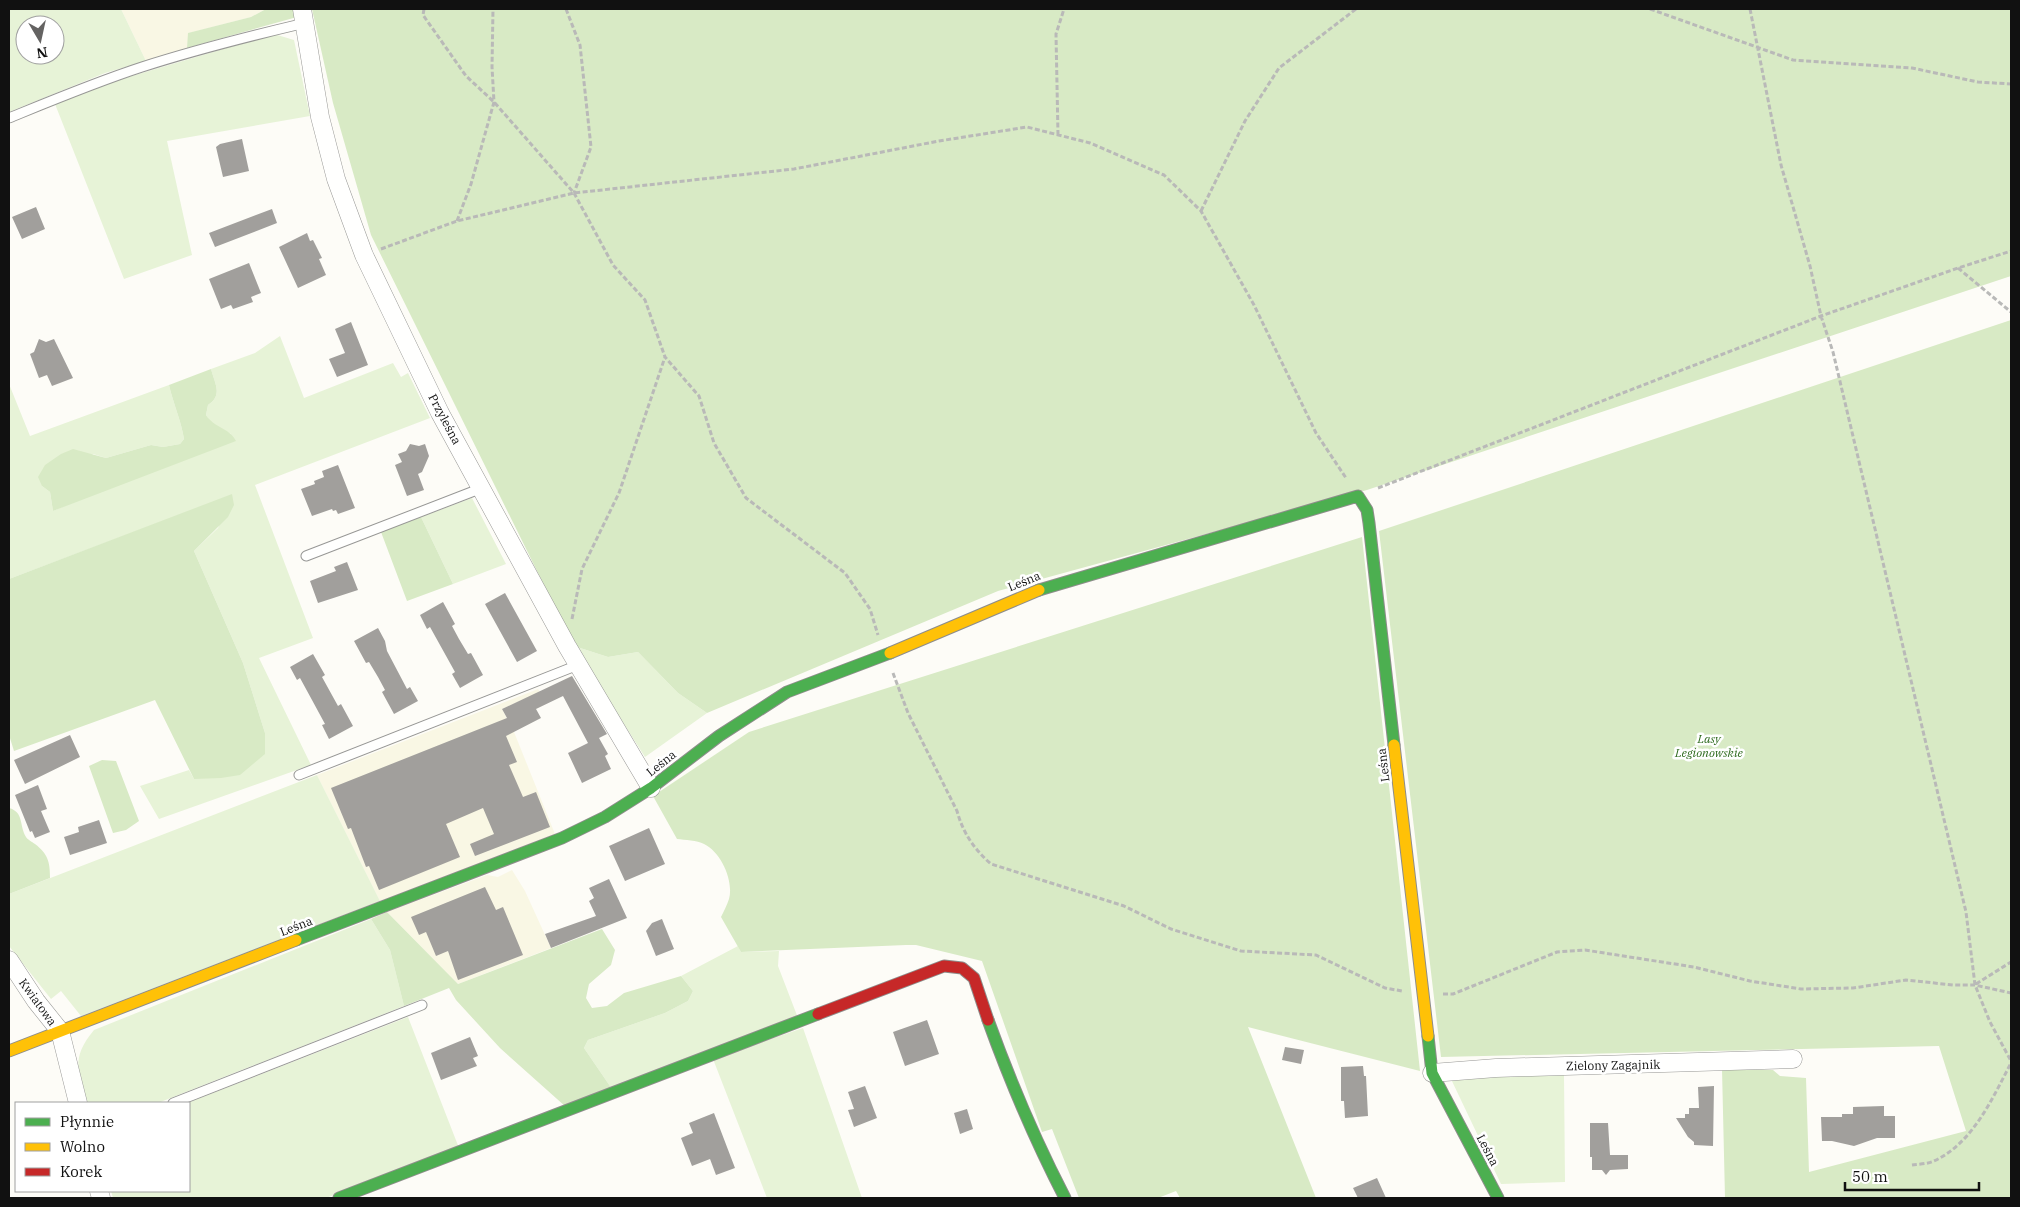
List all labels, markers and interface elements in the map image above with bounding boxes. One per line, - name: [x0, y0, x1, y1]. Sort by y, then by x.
- north arrow: [15, 15, 65, 65]
- text: N: [35, 43, 49, 63]
- street label: Przyleśna: [425, 391, 465, 447]
- street label: Leśna: [1006, 568, 1043, 594]
- park label: Lasy Legionowskie: [1674, 731, 1744, 760]
- street label: Leśna: [643, 746, 679, 779]
- street label: Leśna: [1373, 747, 1392, 783]
- street label: Leśna: [278, 913, 315, 939]
- street label: Kwiatowa: [16, 976, 60, 1029]
- street label: Zielony Zagajnik: [1566, 1057, 1660, 1073]
- legend: [15, 1102, 190, 1192]
- text: Płynnie: [60, 1112, 114, 1131]
- street label: Leśna: [1473, 1132, 1503, 1169]
- text: Wolno: [60, 1137, 105, 1156]
- scale bar: [1845, 1160, 1979, 1192]
- text: Korek: [60, 1162, 102, 1181]
- text: 50 m: [1852, 1167, 1888, 1186]

